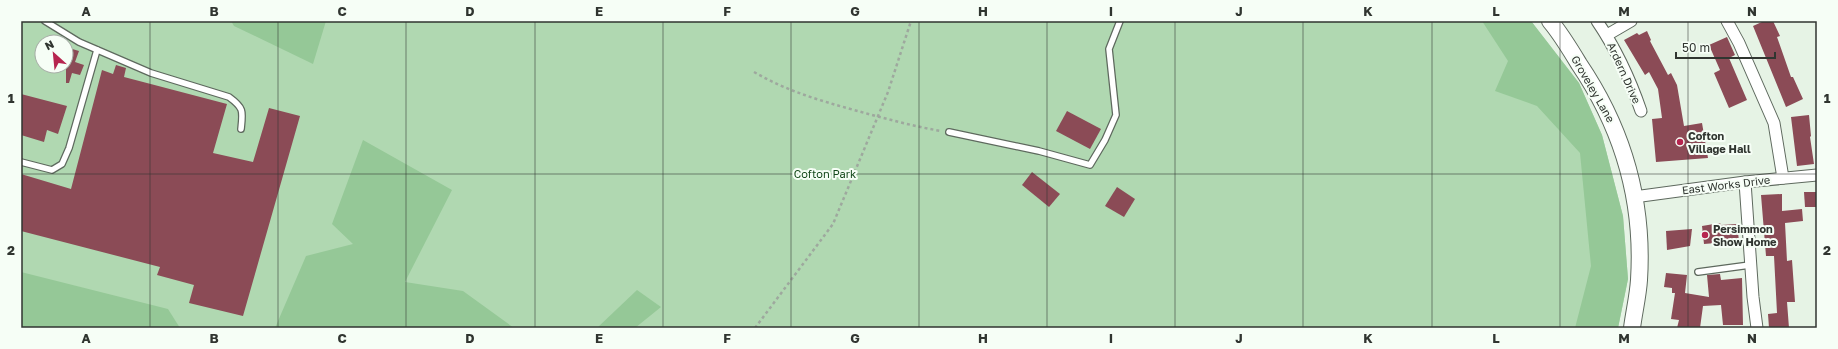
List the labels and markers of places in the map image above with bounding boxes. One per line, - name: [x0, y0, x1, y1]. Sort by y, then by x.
- place label: Cofton Village Hall: [1688, 129, 1751, 155]
- marker: Cofton Village Hall: [1675, 137, 1685, 147]
- place label: Persimmon Show Home: [1713, 222, 1777, 248]
- marker: Persimmon Show Home: [1700, 230, 1710, 240]

